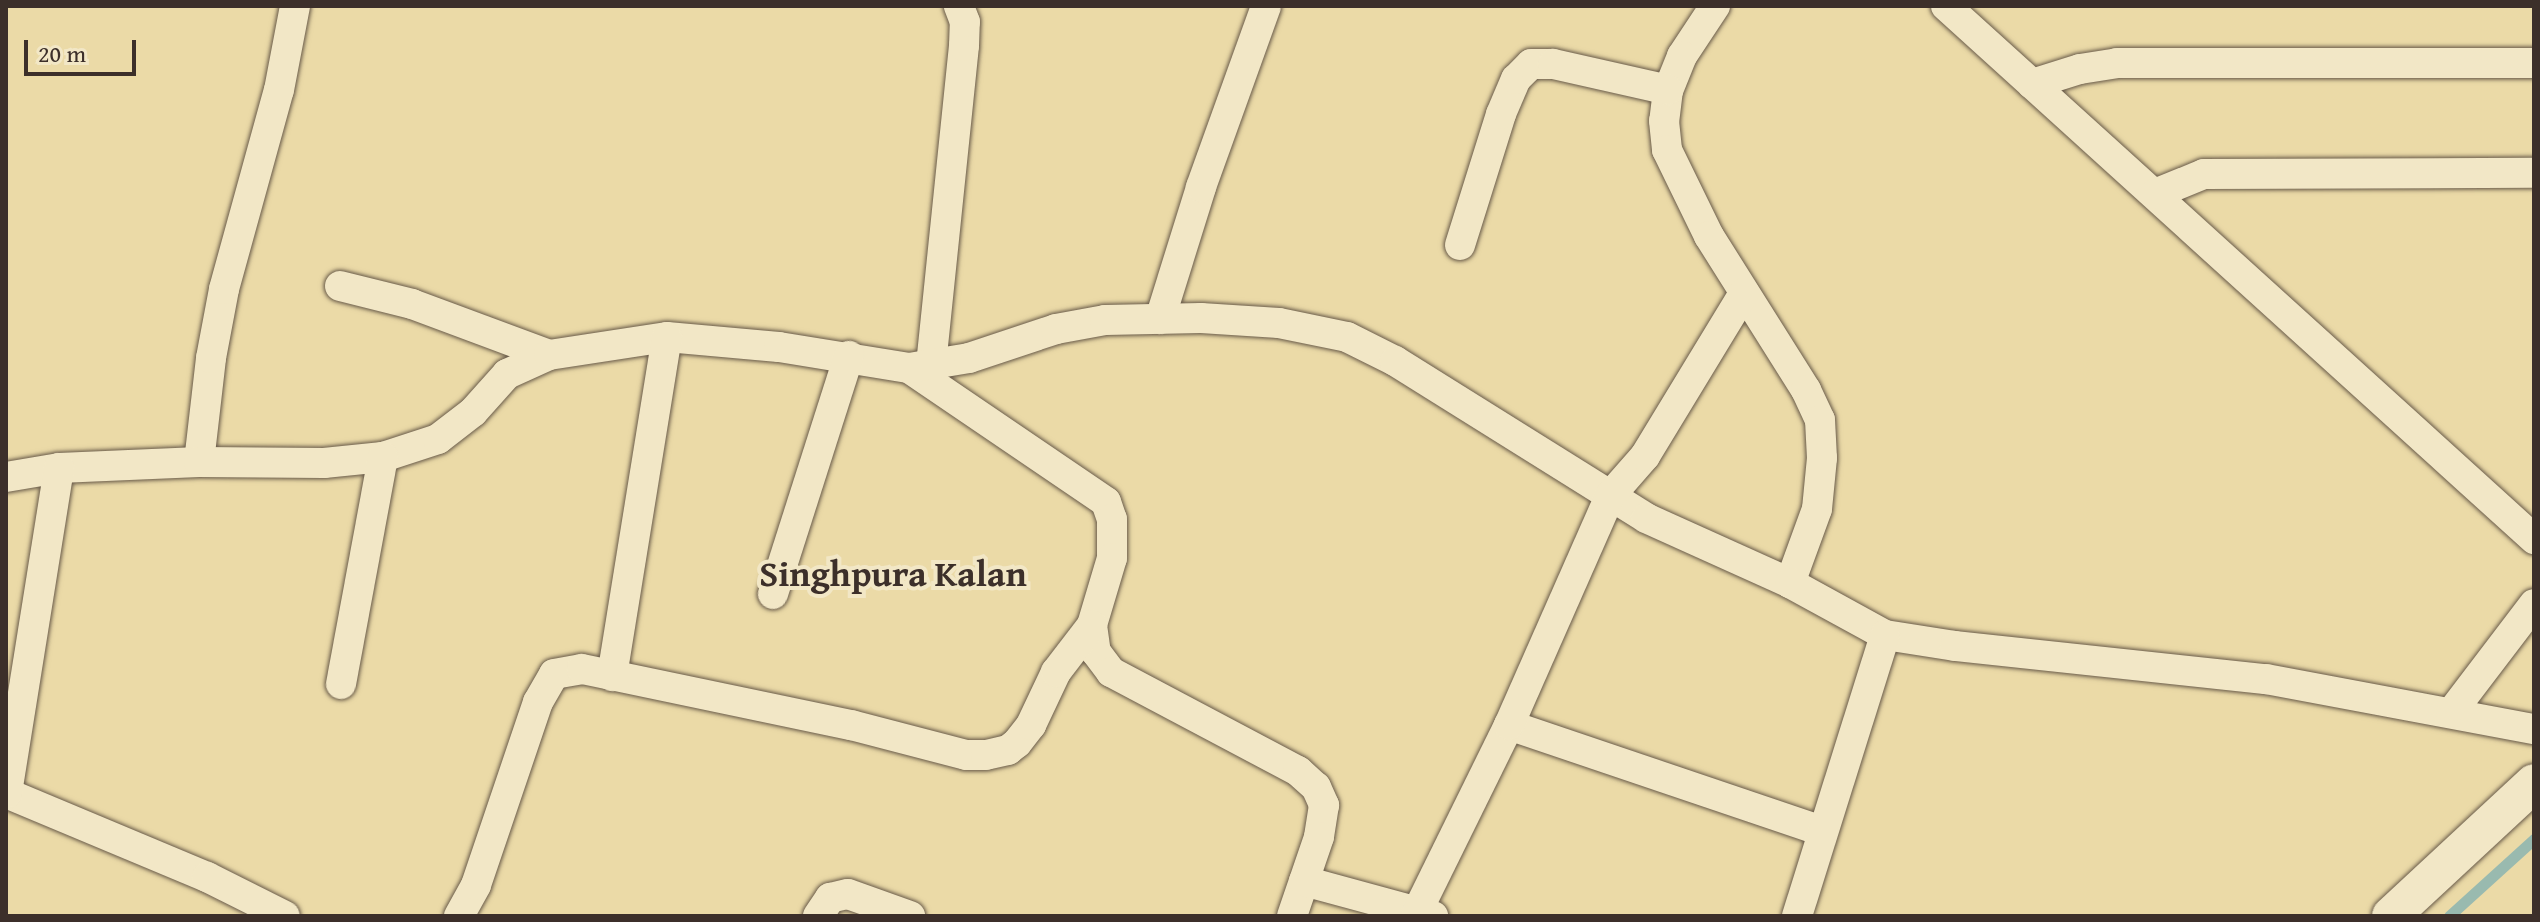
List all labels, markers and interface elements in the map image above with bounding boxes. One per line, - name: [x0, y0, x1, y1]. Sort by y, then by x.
- scale bar: [28, 24, 140, 74]
- text: 20 m: [38, 36, 86, 71]
- district label: Singhpura Kalan: [759, 551, 1027, 595]

